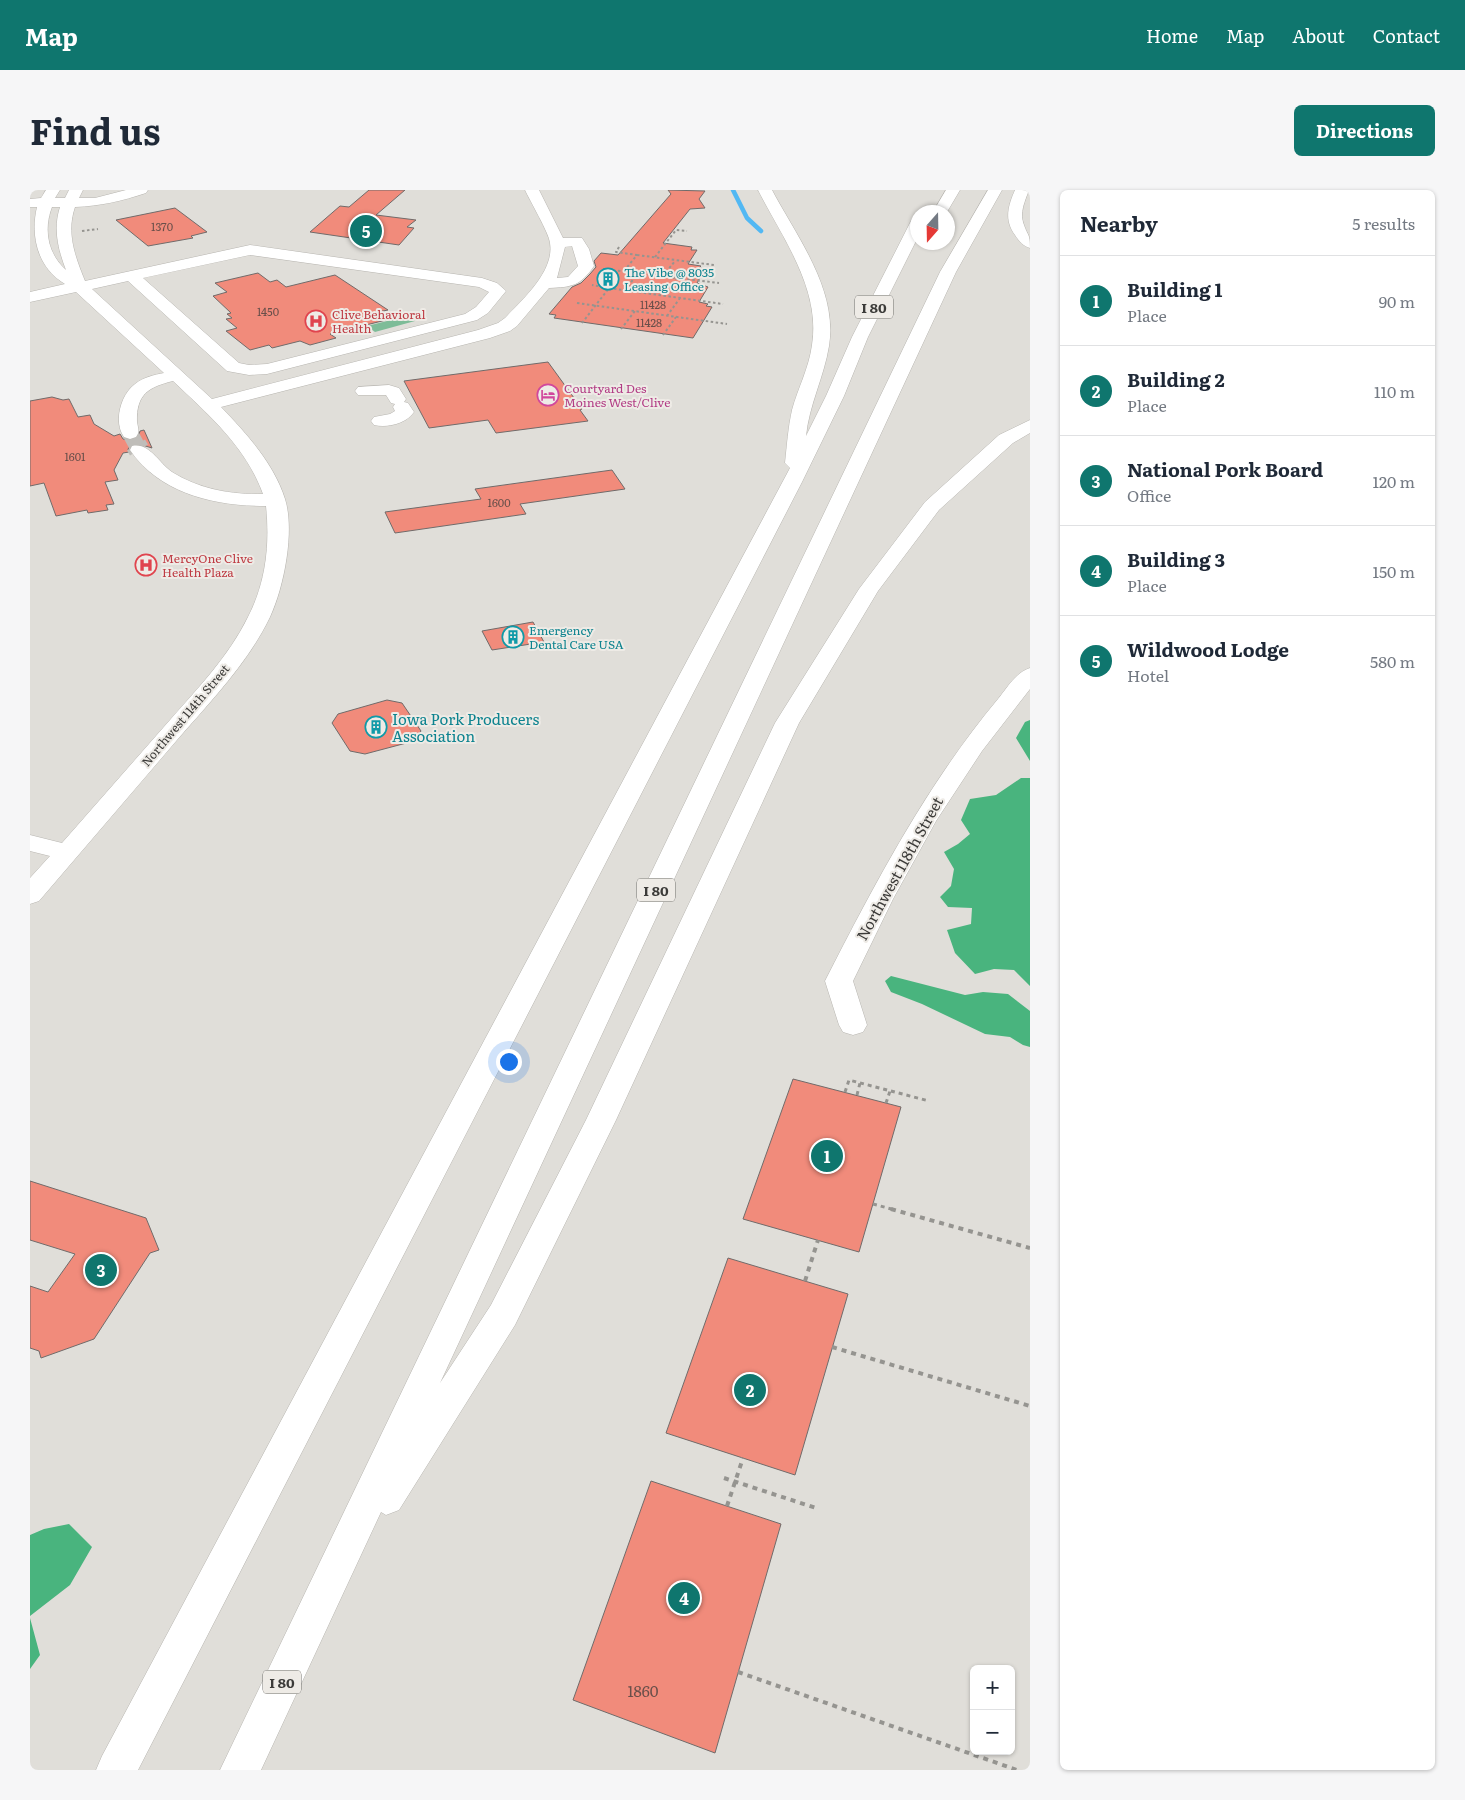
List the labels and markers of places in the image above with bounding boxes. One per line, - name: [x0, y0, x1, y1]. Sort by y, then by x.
- pin: 5: [350, 212, 382, 250]
- place label: The Vibe @ 8035 Leasing Office: [624, 263, 714, 295]
- building icon: The Vibe @ 8035 Leasing Office: [596, 267, 620, 291]
- place label: Clive Behavioral Health: [332, 305, 425, 337]
- hospital icon: Clive Behavioral Health: [304, 309, 328, 333]
- place label: Courtyard Des Moines West/Clive: [564, 379, 670, 411]
- hotel icon: Courtyard Des Moines West/Clive: [536, 383, 560, 407]
- place label: MercyOne Clive Health Plaza: [162, 549, 253, 581]
- hospital icon: MercyOne Clive Health Plaza: [134, 553, 158, 577]
- place label: Emergency Dental Care USA: [529, 621, 624, 653]
- building icon: Emergency Dental Care USA: [501, 625, 525, 649]
- place label: Iowa Pork Producers Association: [392, 707, 539, 747]
- building icon: Iowa Pork Producers Association: [364, 715, 388, 739]
- pin: 1: [811, 1137, 843, 1175]
- pin: 3: [85, 1251, 117, 1289]
- pin: 2: [734, 1371, 766, 1409]
- pin: 4: [668, 1579, 700, 1617]

